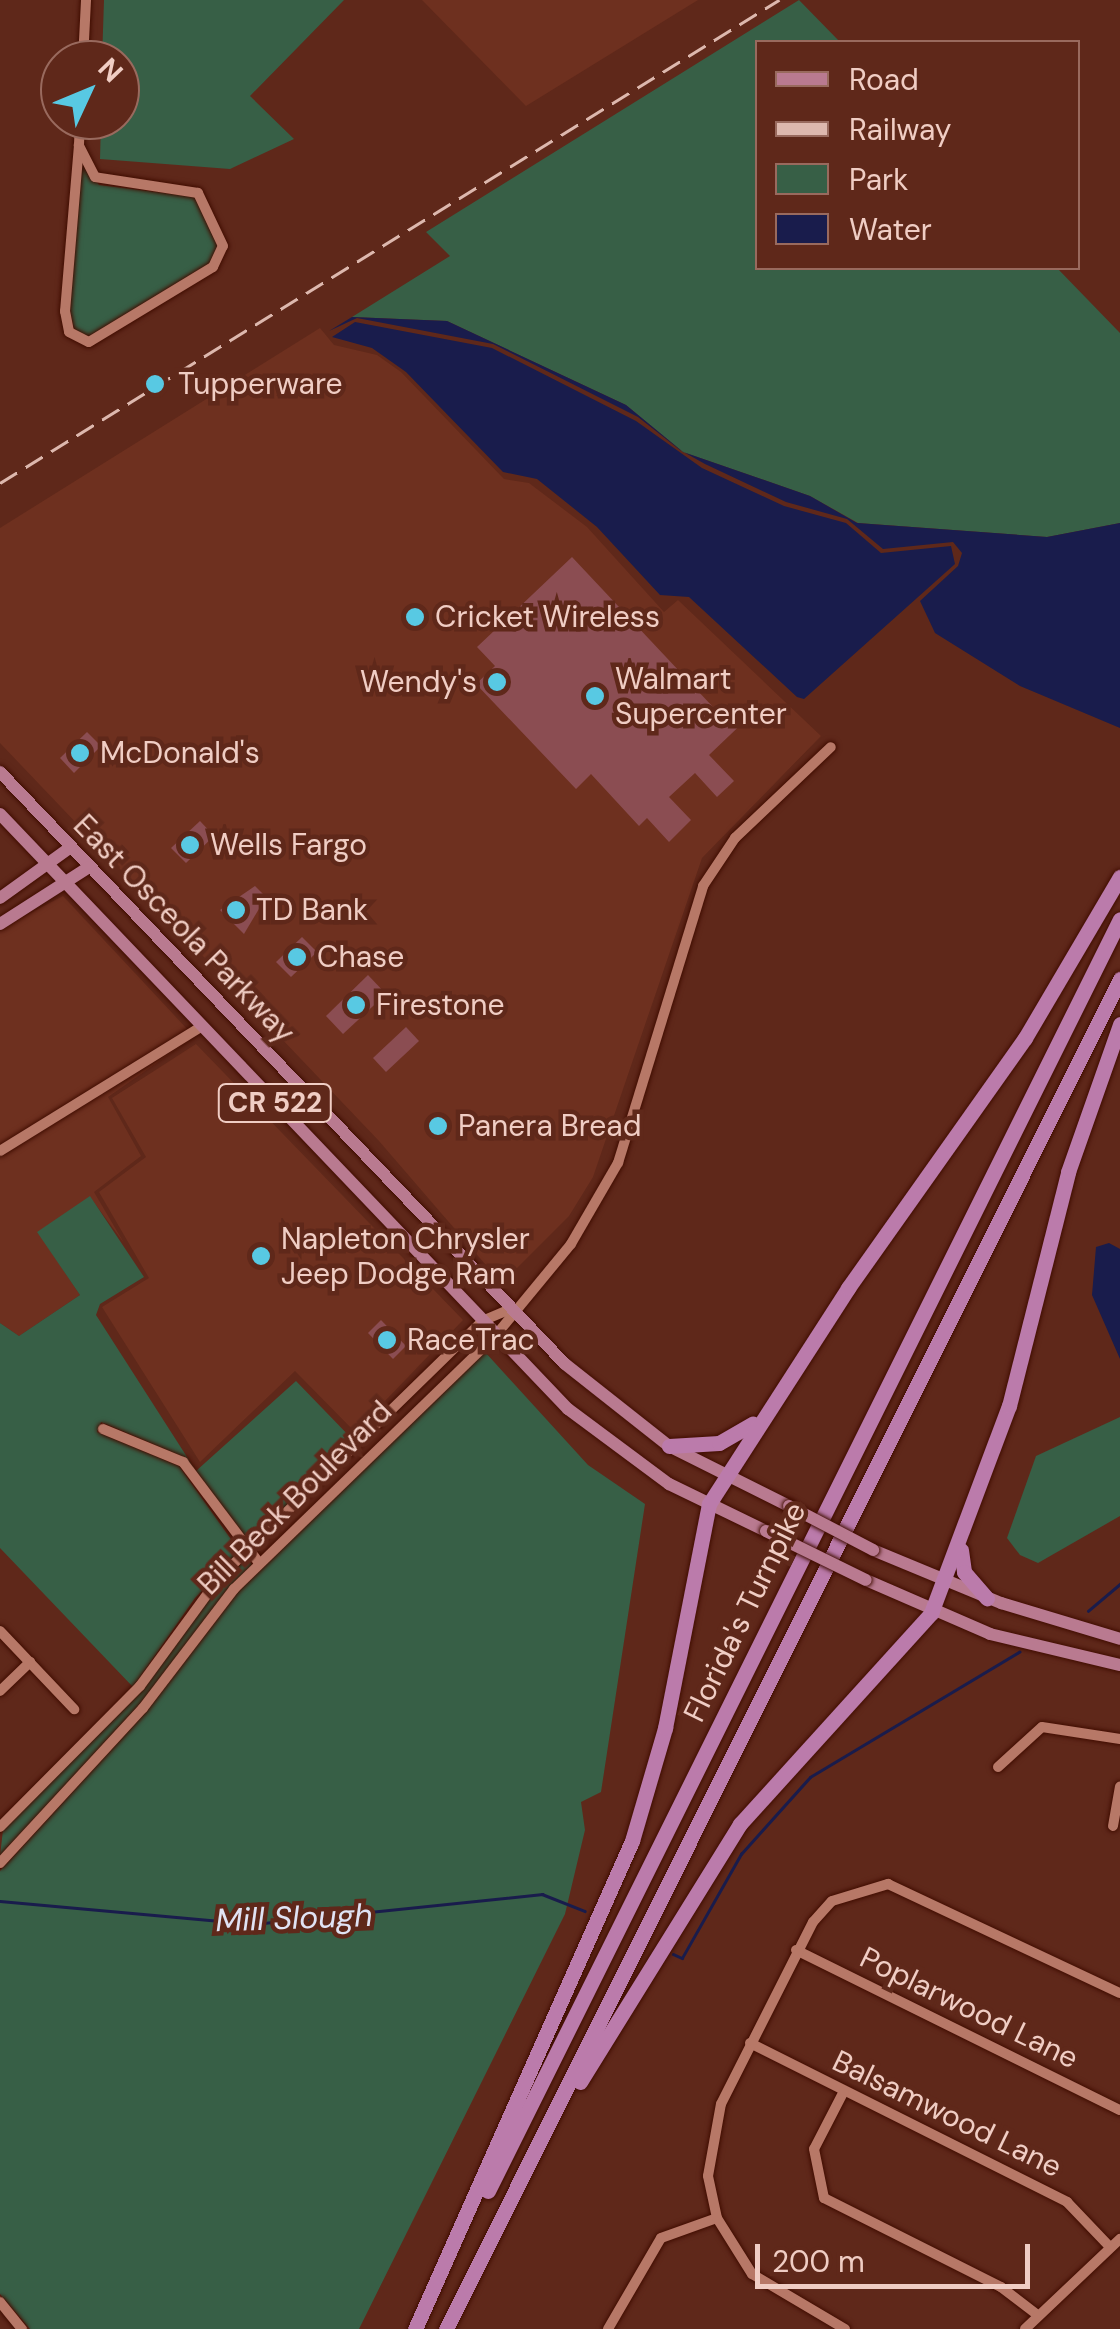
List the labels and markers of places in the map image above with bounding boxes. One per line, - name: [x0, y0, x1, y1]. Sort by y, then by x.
- place label: Tupperware: [178, 366, 342, 402]
- marker: Tupperware: [142, 371, 168, 397]
- place label: Cricket Wireless: [435, 599, 660, 635]
- marker: Cricket Wireless: [404, 606, 426, 628]
- place label: Walmart Supercenter: [615, 661, 787, 732]
- place label: Wendy's: [360, 664, 477, 700]
- marker: Wendy's: [486, 671, 508, 693]
- marker: Walmart Supercenter: [584, 685, 606, 707]
- place label: McDonald's: [100, 735, 260, 771]
- marker: McDonald's: [69, 742, 91, 764]
- place label: Wells Fargo: [210, 827, 367, 863]
- marker: Wells Fargo: [179, 834, 201, 856]
- place label: TD Bank: [256, 892, 368, 928]
- marker: TD Bank: [225, 899, 247, 921]
- place label: Chase: [317, 939, 404, 975]
- marker: Chase: [286, 946, 308, 968]
- place label: Firestone: [376, 987, 505, 1023]
- marker: Firestone: [345, 994, 367, 1016]
- place label: Panera Bread: [458, 1108, 641, 1144]
- marker: Panera Bread: [427, 1115, 449, 1137]
- place label: Napleton Chrysler Jeep Dodge Ram: [281, 1221, 530, 1292]
- marker: Napleton Chrysler Jeep Dodge Ram: [250, 1245, 272, 1267]
- place label: RaceTrac: [407, 1322, 535, 1358]
- marker: RaceTrac: [376, 1329, 398, 1351]

